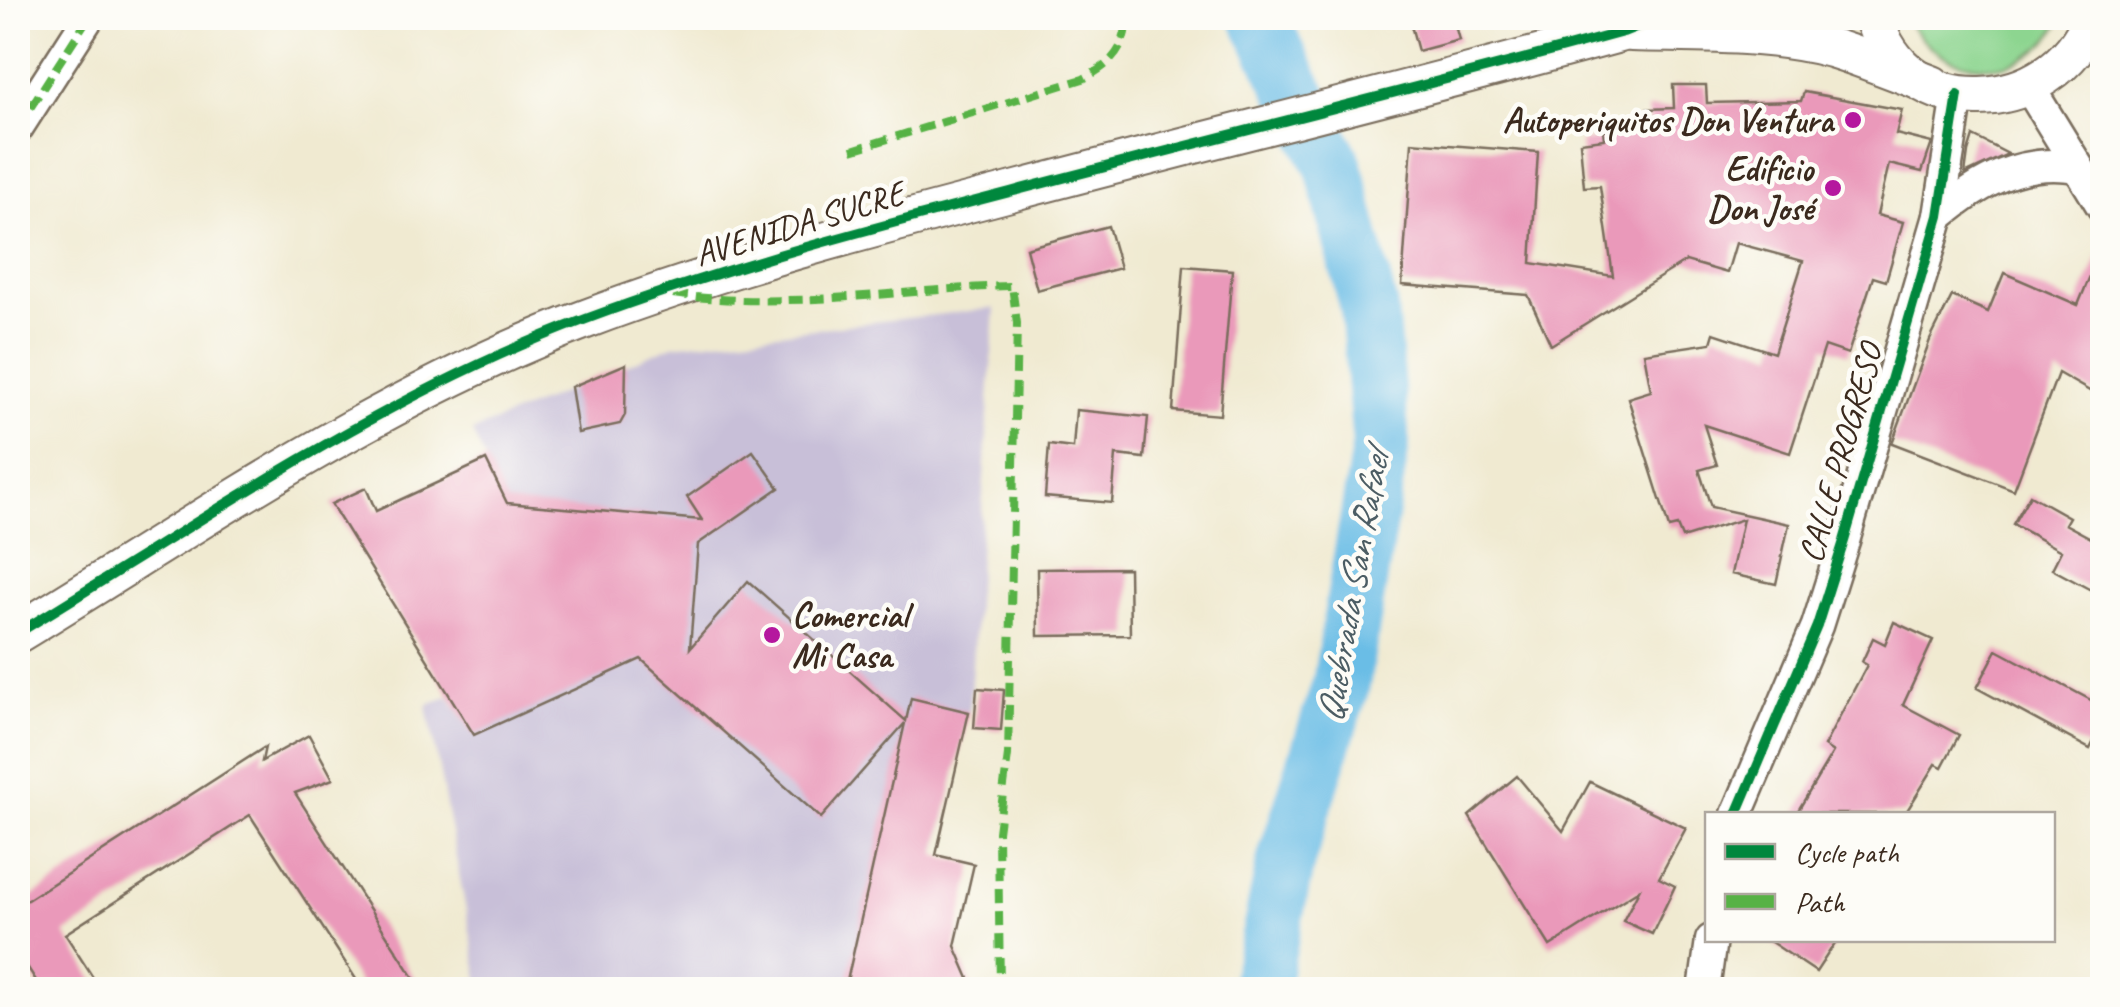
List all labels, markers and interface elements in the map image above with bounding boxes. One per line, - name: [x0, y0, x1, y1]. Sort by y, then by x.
- place label: Autoperiquitos Don Ventura: [1503, 98, 1836, 143]
- marker: Autoperiquitos Don Ventura: [1842, 109, 1864, 131]
- place label: Edificio Don José: [1708, 146, 1819, 231]
- street label: AVENIDA SUCRE: [689, 169, 914, 277]
- marker: Edificio Don José: [1822, 177, 1844, 199]
- street label: CALLE PROGRESO: [1788, 335, 1894, 568]
- water label: Quebrada San Rafael: [1306, 437, 1401, 726]
- place label: Comercial Mi Casa: [792, 593, 914, 678]
- marker: Comercial Mi Casa: [761, 624, 783, 646]
- legend: [1705, 812, 2055, 942]
- text: Cycle path: [1795, 833, 1899, 871]
- text: Path: [1795, 883, 1846, 921]

